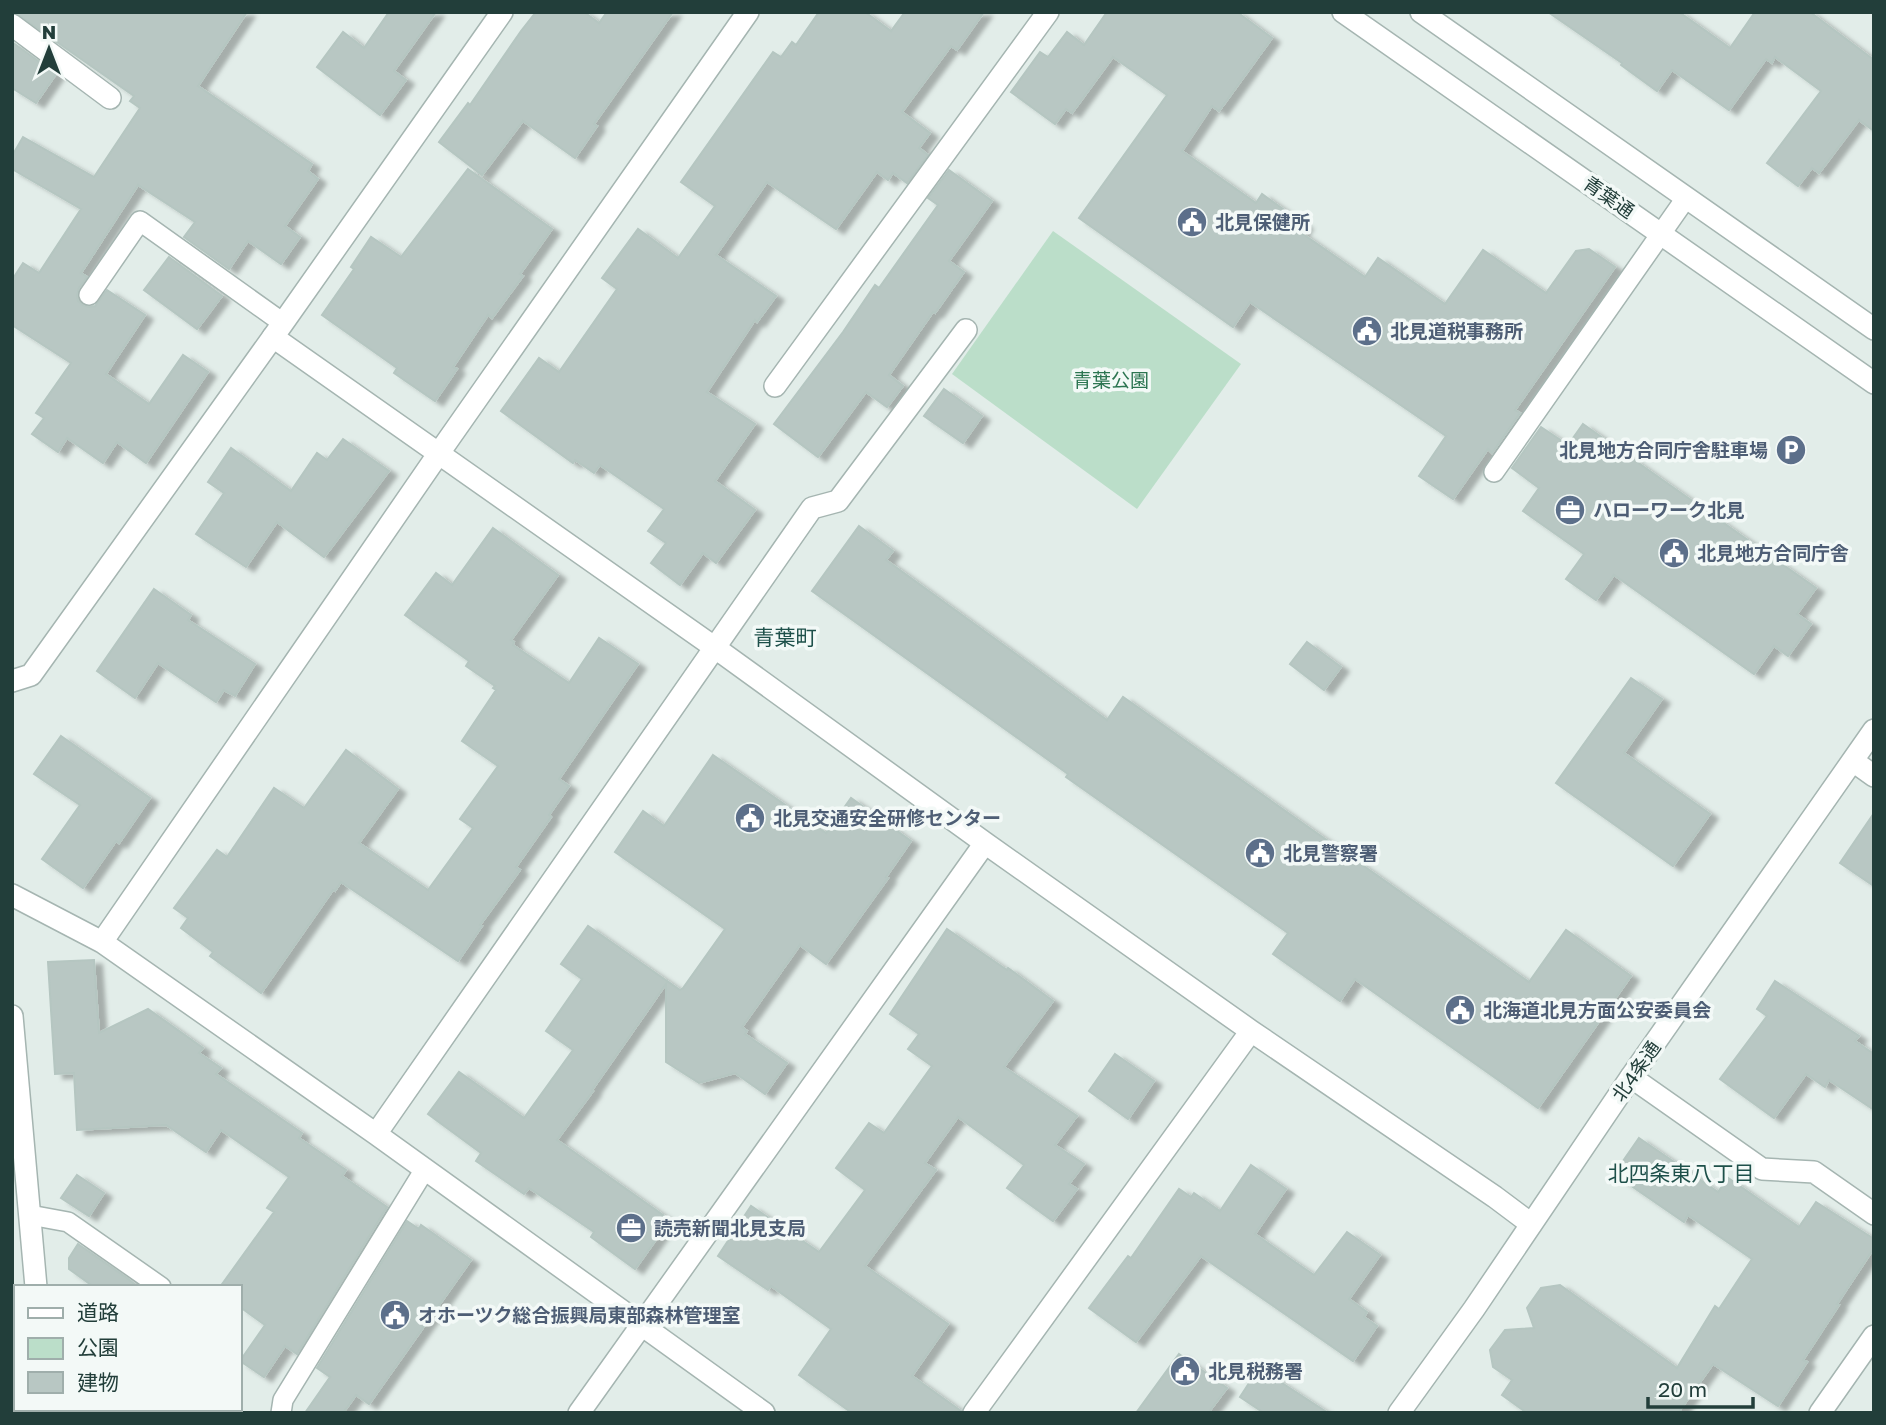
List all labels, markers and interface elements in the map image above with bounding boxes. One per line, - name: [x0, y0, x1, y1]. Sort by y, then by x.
- north arrow: [14, 14, 84, 84]
- text: N: [42, 20, 56, 43]
- street label: 青葉通: [1579, 171, 1639, 222]
- public building icon: 北見保健所: [1175, 205, 1209, 239]
- place label: 北見保健所: [1215, 210, 1310, 233]
- public building icon: 北見道税事務所: [1350, 314, 1384, 348]
- place label: 北見道税事務所: [1390, 319, 1523, 342]
- park label: 青葉公園: [1073, 368, 1149, 391]
- parking icon: 北見地方合同庁舎駐車場: [1774, 433, 1808, 467]
- place label: 北見地方合同庁舎駐車場: [1559, 438, 1768, 461]
- office icon: ハローワーク北見: [1553, 493, 1587, 527]
- place label: ハローワーク北見: [1593, 498, 1745, 521]
- public building icon: 北見地方合同庁舎: [1657, 536, 1691, 570]
- place label: 北見地方合同庁舎: [1697, 541, 1849, 564]
- district label: 青葉町: [754, 624, 817, 650]
- public building icon: 北見交通安全研修センター: [733, 801, 767, 835]
- place label: 北見交通安全研修センター: [773, 806, 1001, 829]
- public building icon: 北見警察署: [1243, 836, 1277, 870]
- place label: 北見警察署: [1283, 841, 1378, 864]
- public building icon: 北海道北見方面公安委員会: [1443, 993, 1477, 1027]
- place label: 北海道北見方面公安委員会: [1483, 998, 1711, 1021]
- street label: 北4条通: [1606, 1036, 1665, 1105]
- district label: 北四条東八丁目: [1608, 1160, 1755, 1186]
- office icon: 読売新聞北見支局: [614, 1211, 648, 1245]
- place label: 読売新聞北見支局: [654, 1216, 806, 1239]
- legend: [14, 1285, 242, 1411]
- public building icon: オホーツク総合振興局東部森林管理室: [378, 1298, 412, 1332]
- text: 道路: [77, 1299, 119, 1325]
- place label: オホーツク総合振興局東部森林管理室: [418, 1303, 741, 1326]
- text: 公園: [77, 1334, 119, 1360]
- public building icon: 北見税務署: [1168, 1354, 1202, 1388]
- place label: 北見税務署: [1208, 1359, 1303, 1382]
- scale bar: [1648, 1366, 1753, 1410]
- text: 建物: [77, 1369, 119, 1395]
- text: 20 m: [1658, 1376, 1707, 1402]

